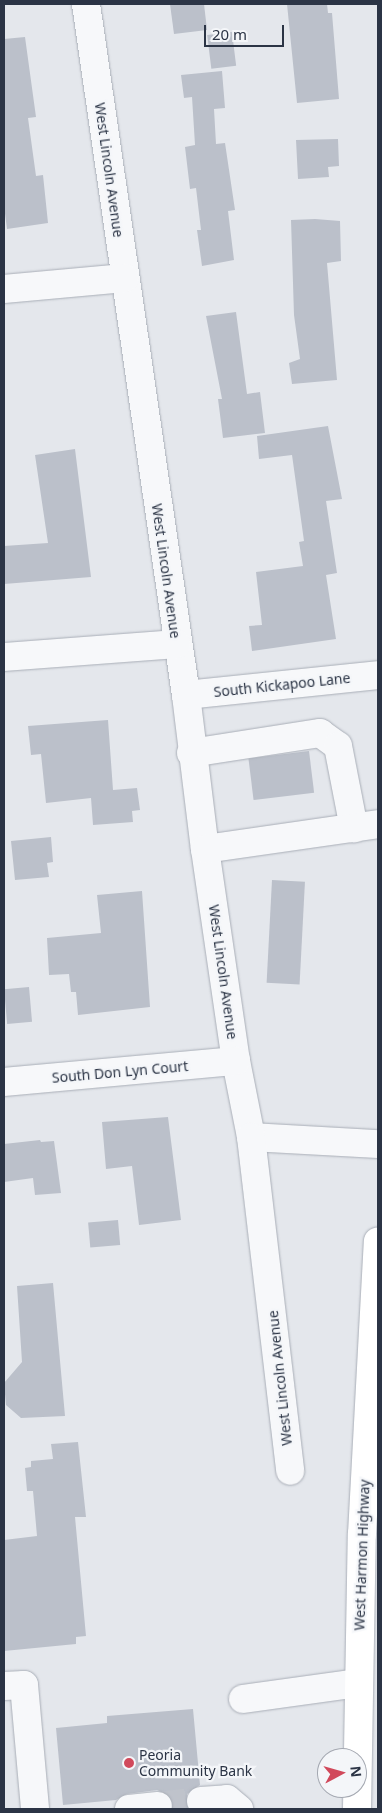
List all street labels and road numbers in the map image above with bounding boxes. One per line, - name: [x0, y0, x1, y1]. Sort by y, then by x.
- street label: West Lincoln Avenue: [91, 102, 127, 238]
- street label: West Lincoln Avenue: [148, 503, 184, 639]
- street label: South Kickapoo Lane: [213, 669, 351, 701]
- street label: West Lincoln Avenue: [205, 904, 241, 1040]
- street label: South Don Lyn Court: [51, 1058, 189, 1086]
- street label: West Lincoln Avenue: [265, 1310, 295, 1446]
- street label: West Harmon Highway: [351, 1479, 373, 1631]

